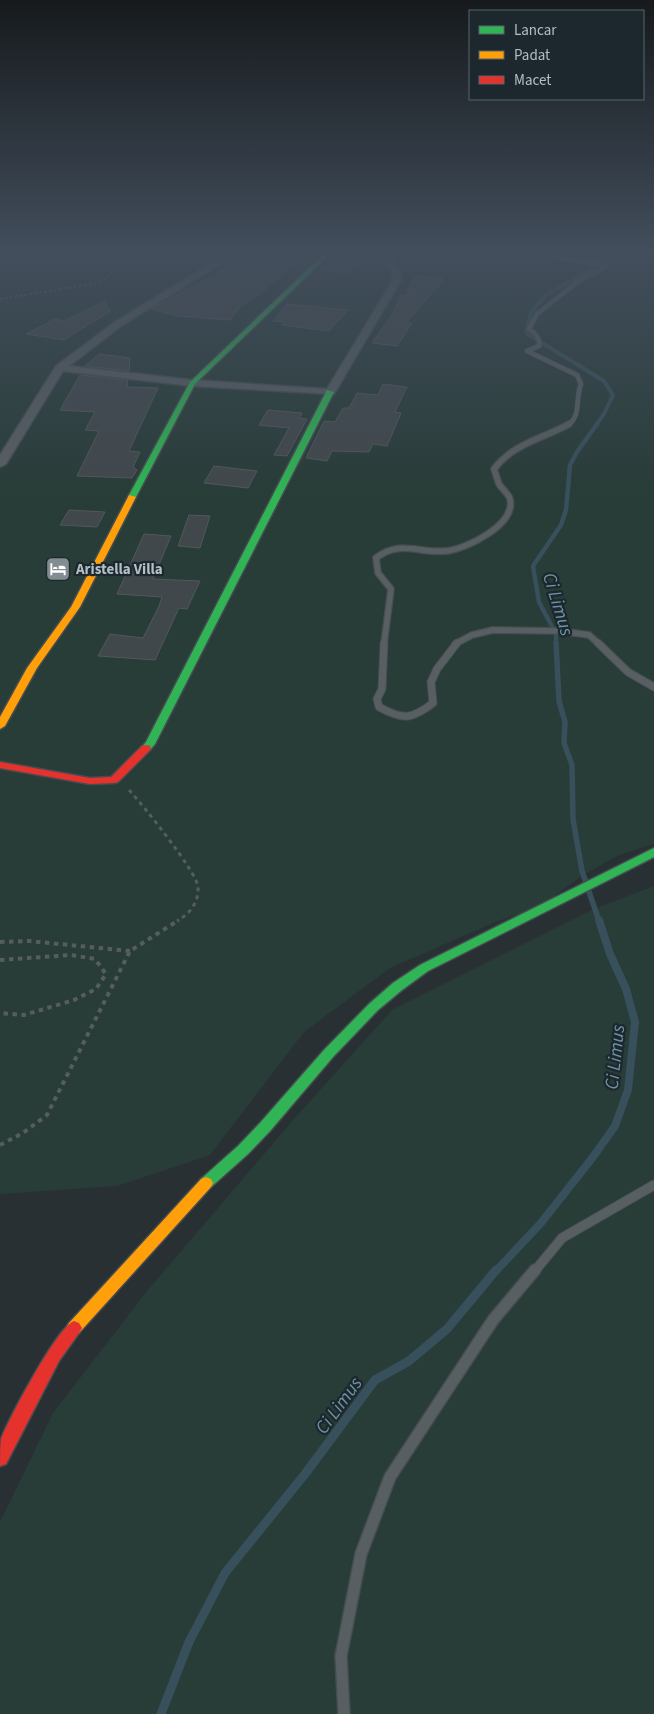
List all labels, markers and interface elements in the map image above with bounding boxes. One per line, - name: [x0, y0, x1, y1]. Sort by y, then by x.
- legend: [469, 10, 644, 100]
- text: Lancar: [514, 20, 557, 41]
- text: Padat: [514, 45, 550, 66]
- text: Macet: [514, 70, 551, 91]
- hotel icon: Aristella Villa: [45, 556, 71, 582]
- place label: Aristella Villa: [75, 559, 163, 580]
- water label: Ci Limus: [535, 570, 580, 640]
- water label: Ci Limus: [599, 1023, 632, 1091]
- water label: Ci Limus: [309, 1371, 369, 1440]

